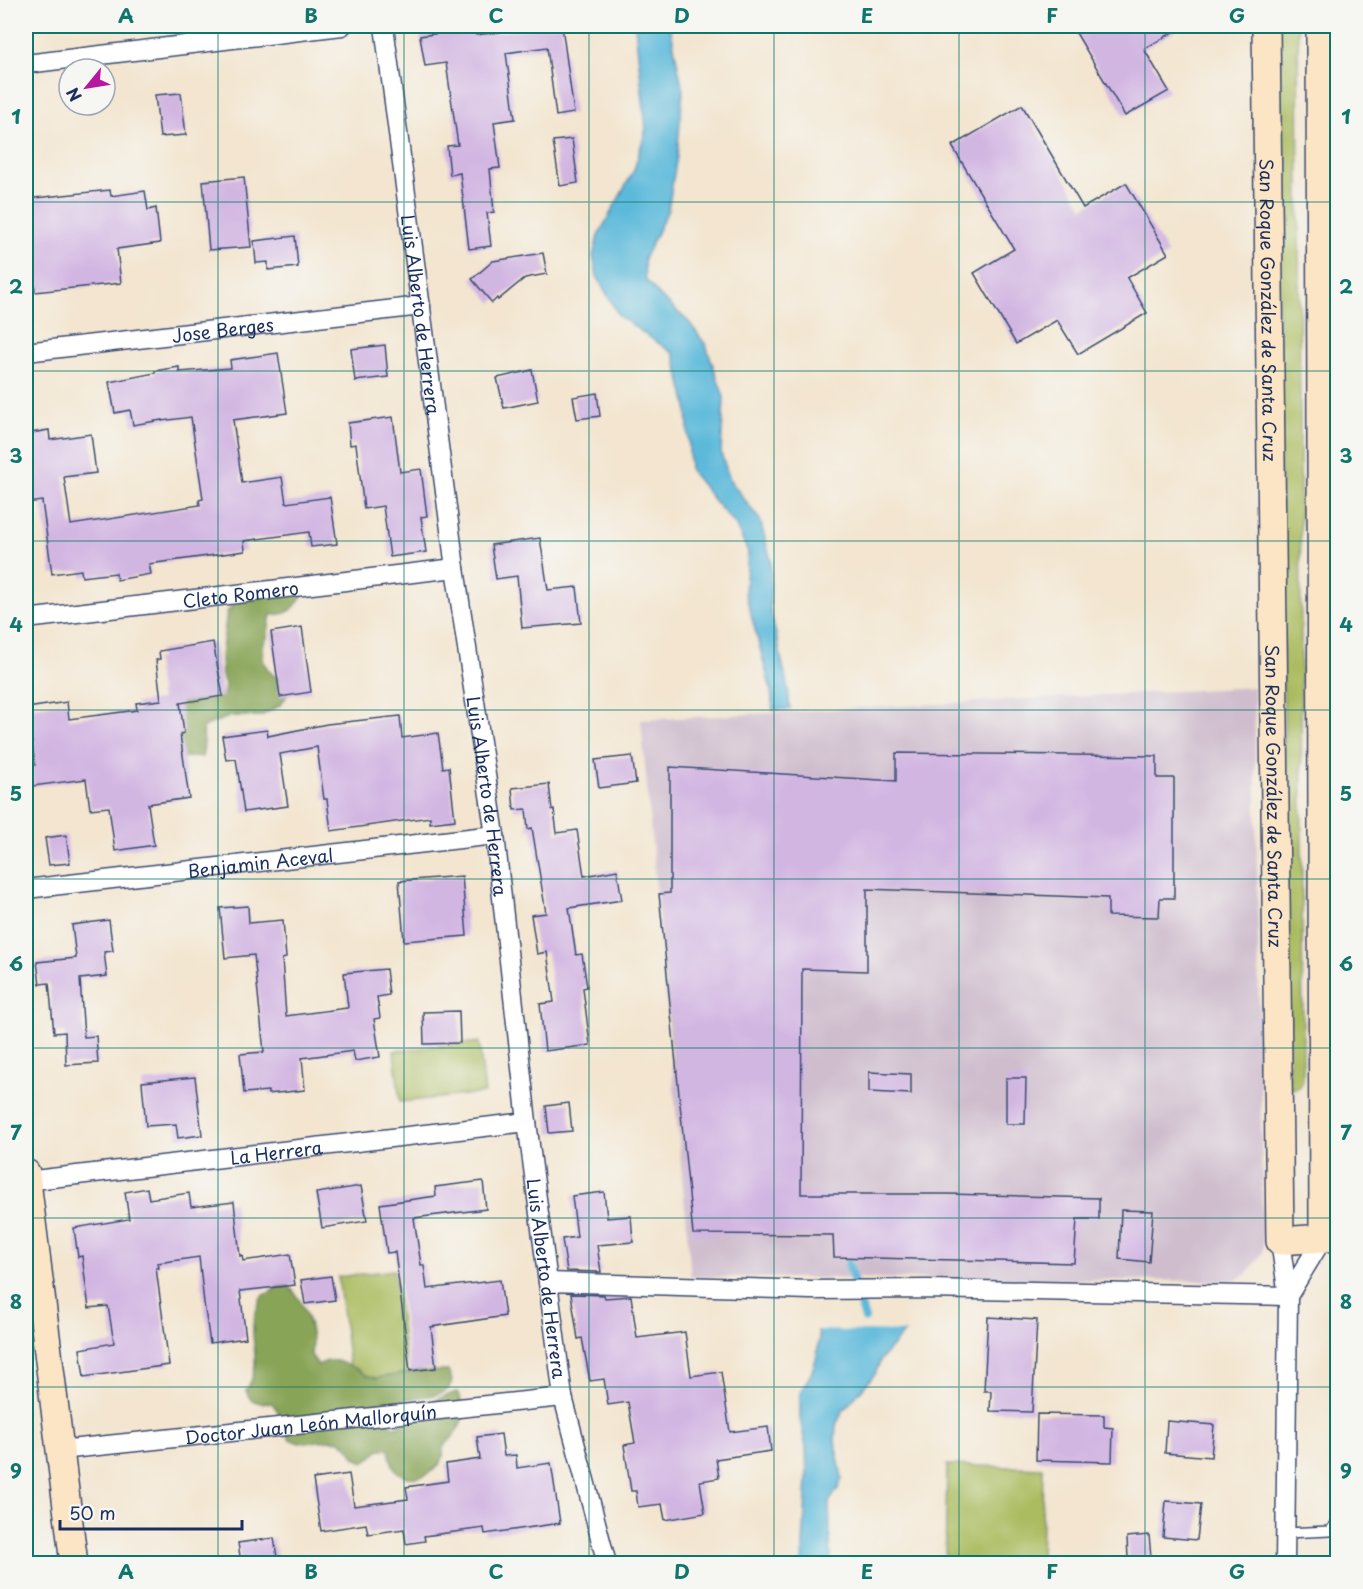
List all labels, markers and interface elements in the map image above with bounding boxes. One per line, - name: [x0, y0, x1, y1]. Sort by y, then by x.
- text: A: [118, 0, 134, 30]
- text: B: [304, 0, 318, 30]
- text: C: [488, 0, 504, 30]
- text: D: [674, 0, 690, 30]
- text: E: [861, 0, 873, 30]
- text: F: [1046, 0, 1058, 30]
- text: G: [1229, 0, 1245, 30]
- north arrow: [57, 57, 117, 117]
- text: N: [60, 84, 87, 106]
- text: 1: [11, 101, 21, 131]
- text: 1: [1341, 101, 1351, 131]
- street label: San Roque González de Santa Cruz: [1254, 158, 1285, 462]
- street label: Luis Alberto de Herrera: [395, 213, 448, 417]
- text: 2: [9, 271, 23, 301]
- text: 2: [1339, 271, 1353, 301]
- street label: Jose Berges: [170, 310, 275, 348]
- text: 3: [9, 440, 23, 470]
- text: 3: [1339, 440, 1353, 470]
- street label: Cleto Romero: [181, 573, 300, 614]
- text: 4: [9, 609, 23, 639]
- text: 4: [1339, 609, 1353, 639]
- street label: San Roque González de Santa Cruz: [1260, 644, 1290, 948]
- street label: Luis Alberto de Herrera: [461, 694, 515, 898]
- text: 5: [10, 778, 22, 808]
- text: 5: [1340, 778, 1352, 808]
- street label: Benjamin Aceval: [186, 840, 335, 884]
- text: 6: [9, 948, 23, 978]
- text: 6: [1339, 948, 1353, 978]
- text: 7: [10, 1117, 22, 1147]
- text: 7: [1340, 1117, 1352, 1147]
- street label: La Herrera: [229, 1133, 324, 1170]
- street label: Luis Alberto de Herrera: [521, 1176, 574, 1381]
- text: 8: [10, 1286, 22, 1316]
- text: 8: [1340, 1286, 1352, 1316]
- street label: Doctor Juan León Mallorquín: [183, 1397, 438, 1450]
- text: 9: [10, 1455, 22, 1485]
- text: 9: [1340, 1455, 1352, 1485]
- scale bar: [60, 1493, 242, 1531]
- text: 50 m: [69, 1499, 116, 1526]
- text: A: [118, 1556, 134, 1586]
- text: B: [304, 1556, 318, 1586]
- text: C: [488, 1556, 504, 1586]
- text: D: [674, 1556, 690, 1586]
- text: E: [861, 1556, 873, 1586]
- text: F: [1046, 1556, 1058, 1586]
- text: G: [1229, 1556, 1245, 1586]

